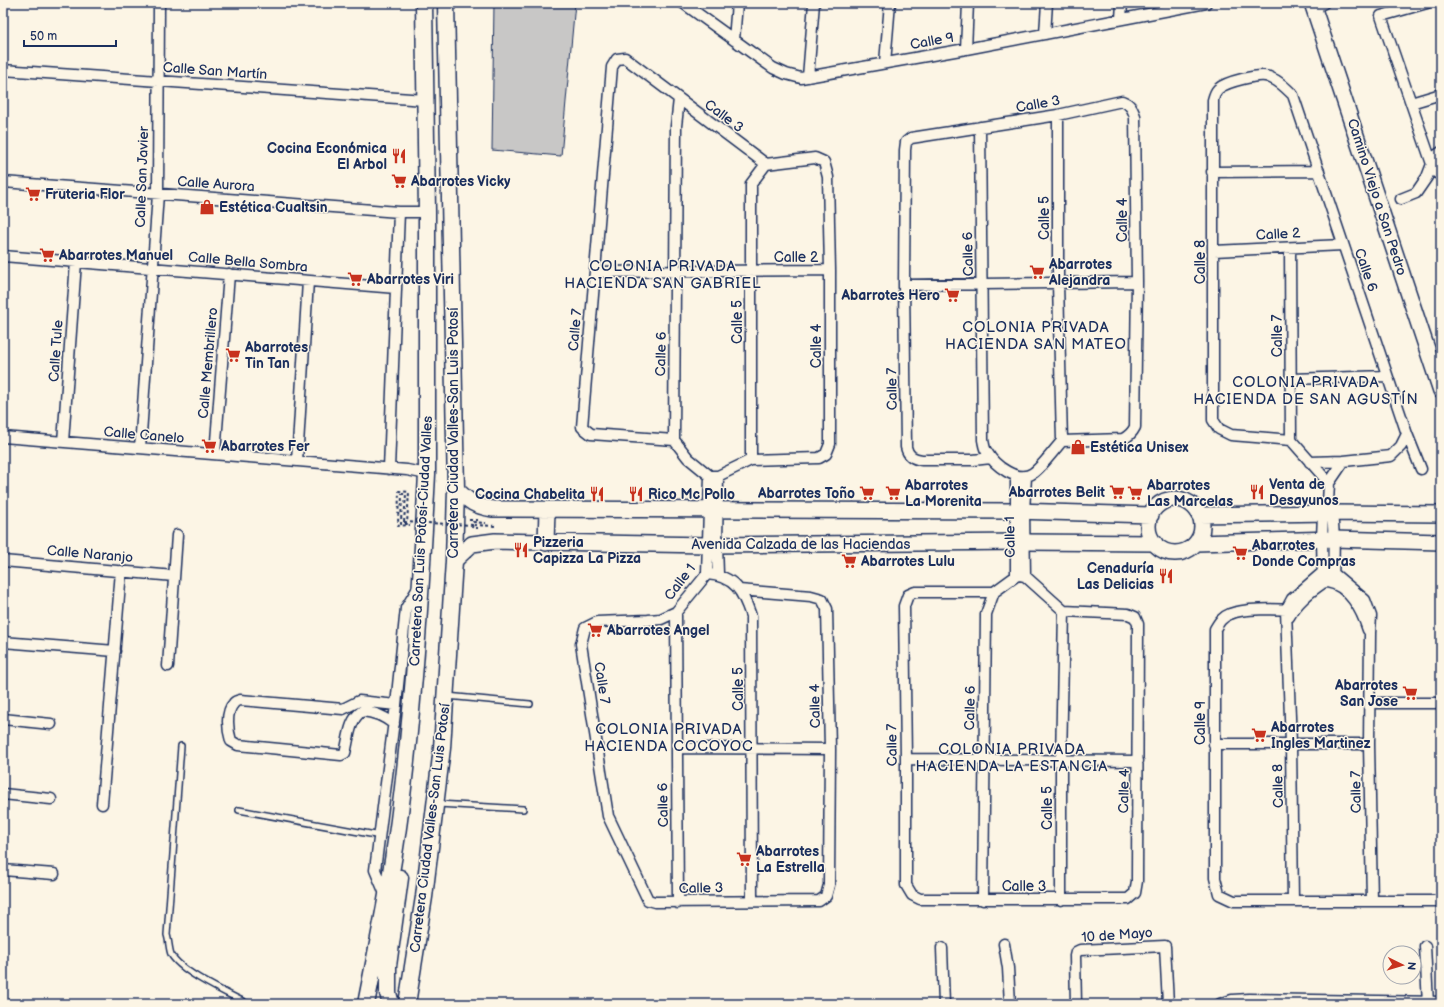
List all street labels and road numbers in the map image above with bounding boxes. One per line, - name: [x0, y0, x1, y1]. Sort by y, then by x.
- street label: Calle 9: [909, 29, 955, 53]
- street label: Calle San Martín: [162, 59, 268, 83]
- street label: Calle 3: [1015, 92, 1061, 116]
- street label: Calle 3: [701, 96, 747, 136]
- street label: Camino Viejo a San Pedro: [1344, 116, 1410, 278]
- street label: Calle San Javier: [132, 125, 152, 228]
- street label: Calle Aurora: [177, 173, 255, 195]
- street label: Calle 5: [1036, 196, 1053, 240]
- street label: Calle 4: [1114, 197, 1131, 242]
- street label: Calle 2: [1255, 224, 1301, 244]
- street label: Calle 6: [959, 231, 977, 276]
- street label: Calle 8: [1192, 240, 1209, 284]
- street label: Calle 6: [1351, 246, 1381, 294]
- street label: Calle Bella Sombra: [187, 248, 309, 276]
- street label: Calle 2: [774, 249, 819, 266]
- street label: Calle 5: [729, 300, 746, 344]
- street label: Calle Membrillero: [195, 307, 221, 419]
- street label: Carretera Ciudad Valles-San Luis Potosí: [445, 307, 462, 559]
- street label: Calle 7: [565, 308, 585, 352]
- street label: Calle 7: [1269, 315, 1286, 357]
- street label: Calle Tule: [45, 319, 67, 383]
- street label: Calle 4: [808, 323, 825, 368]
- street label: Calle 6: [652, 331, 670, 376]
- street label: Calle 7: [883, 367, 901, 410]
- street label: Carretera San Luis Potosí-Ciudad Valles: [406, 415, 436, 667]
- street label: Calle Canelo: [103, 423, 185, 447]
- street label: Calle 1: [1001, 516, 1019, 558]
- street label: Avenida Calzada de las Haciendas: [692, 536, 910, 553]
- street label: Calle Naranjo: [46, 542, 134, 566]
- street label: Calle 1: [661, 560, 699, 604]
- street label: Calle 7: [590, 661, 614, 705]
- street label: Calle 5: [730, 667, 747, 711]
- street label: Calle 4: [806, 683, 824, 728]
- street label: Calle 6: [961, 685, 979, 730]
- street label: Calle 9: [1192, 701, 1209, 745]
- street label: Carretera Ciudad Valles-San Luis Potosí: [406, 702, 454, 954]
- street label: Calle 7: [883, 723, 901, 766]
- street label: Calle 8: [1269, 764, 1287, 808]
- street label: Calle 4: [1115, 768, 1133, 813]
- street label: Calle 7: [1347, 770, 1365, 813]
- street label: Calle 6: [654, 782, 672, 827]
- street label: Calle 5: [1039, 786, 1056, 830]
- street label: Calle 3: [1002, 878, 1046, 895]
- street label: Calle 3: [678, 879, 724, 897]
- street label: 10 de Mayo: [1081, 924, 1153, 946]

